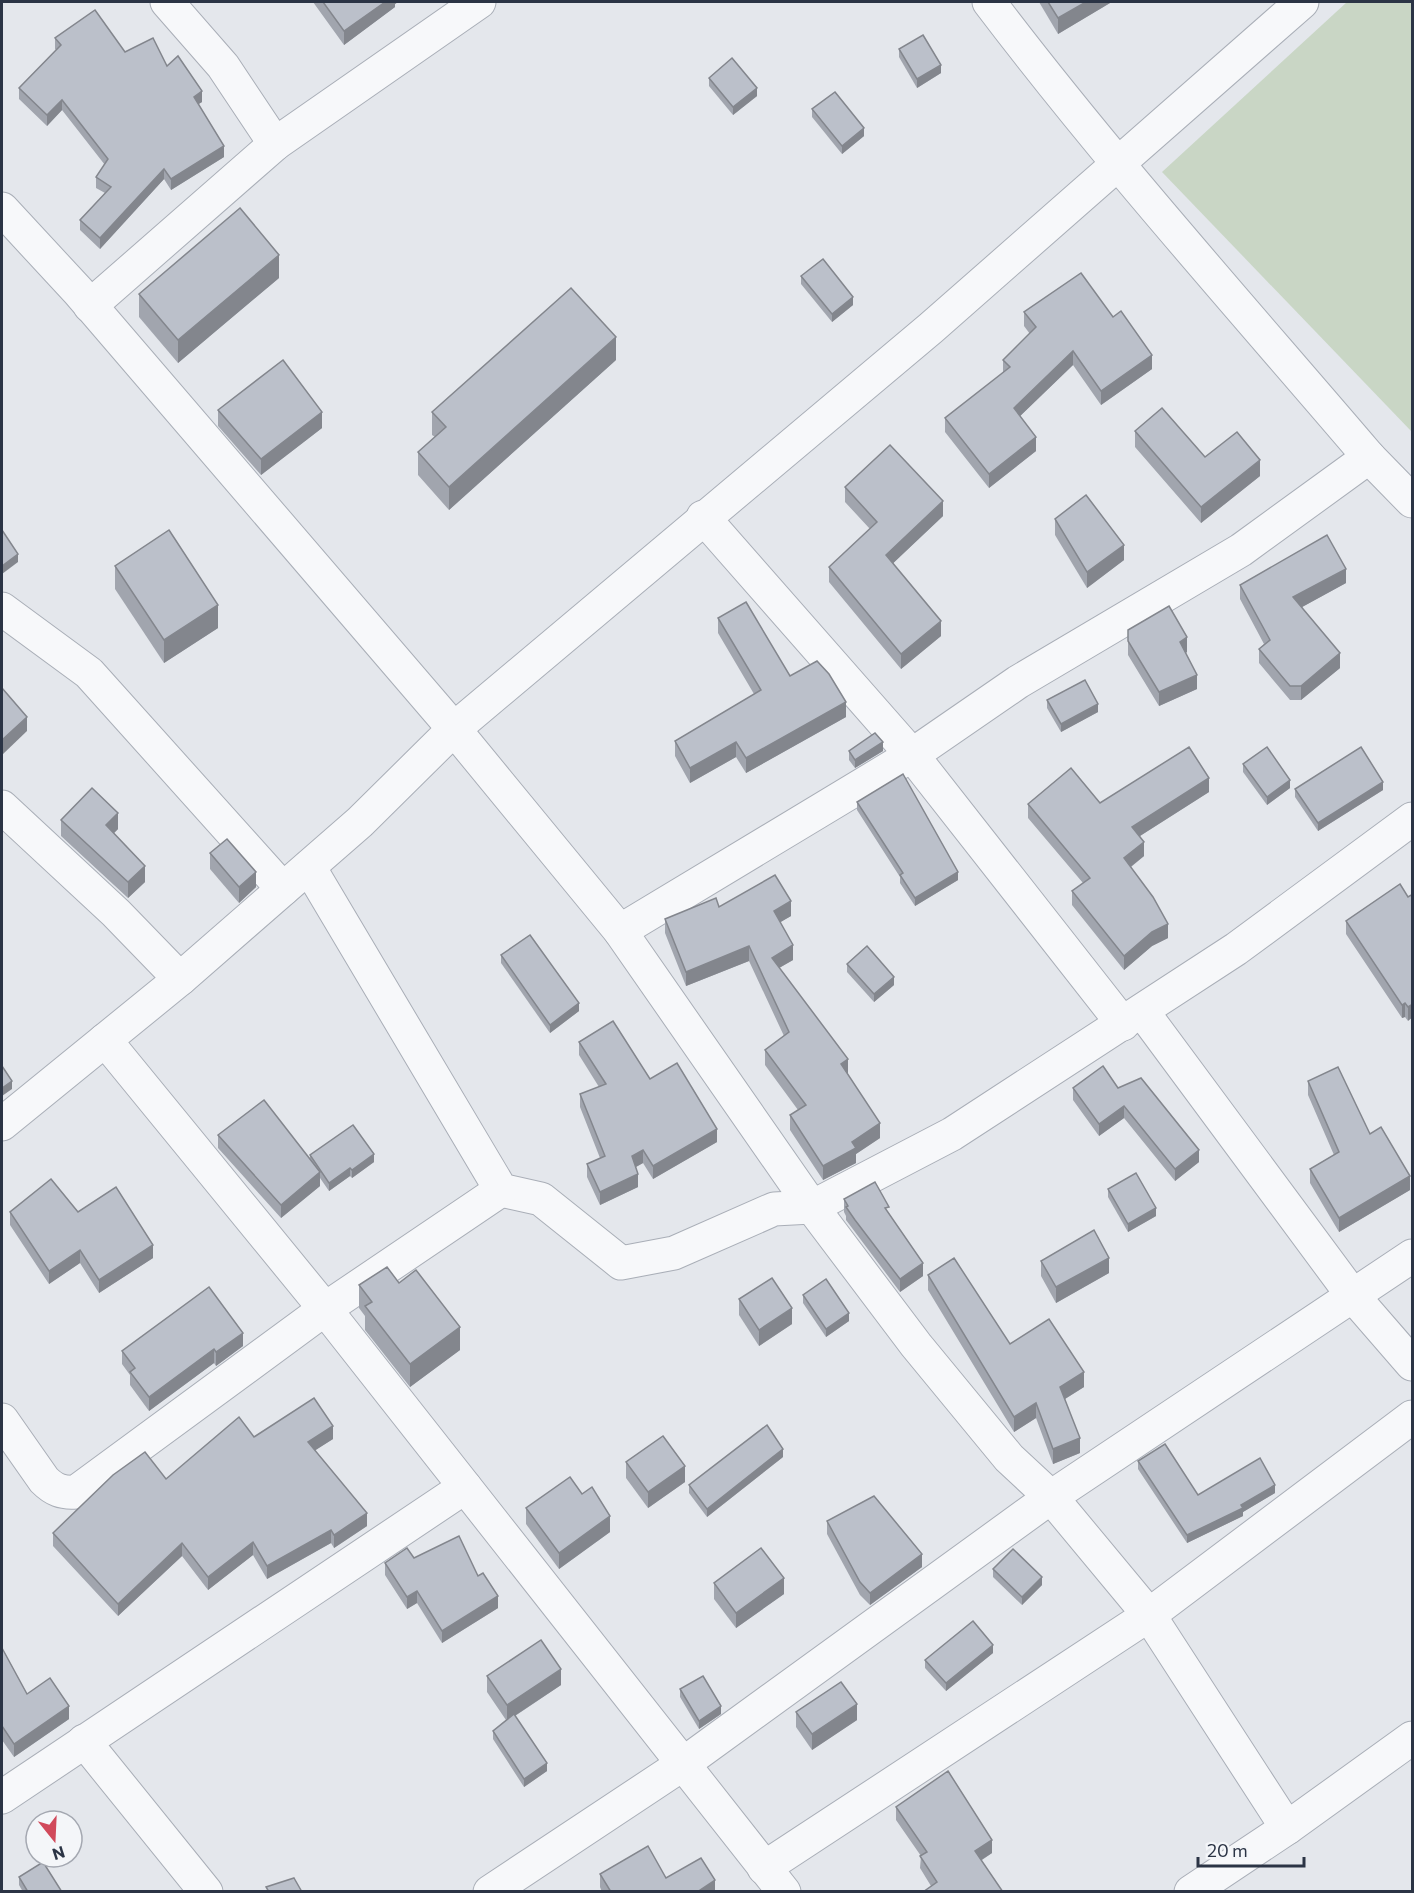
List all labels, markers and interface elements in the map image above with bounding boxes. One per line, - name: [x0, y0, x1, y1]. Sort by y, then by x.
- north arrow: [24, 1809, 84, 1869]
- scale bar: [1198, 1830, 1304, 1868]
- text: 20 m: [1207, 1839, 1248, 1861]
- text: N: [50, 1843, 67, 1865]

